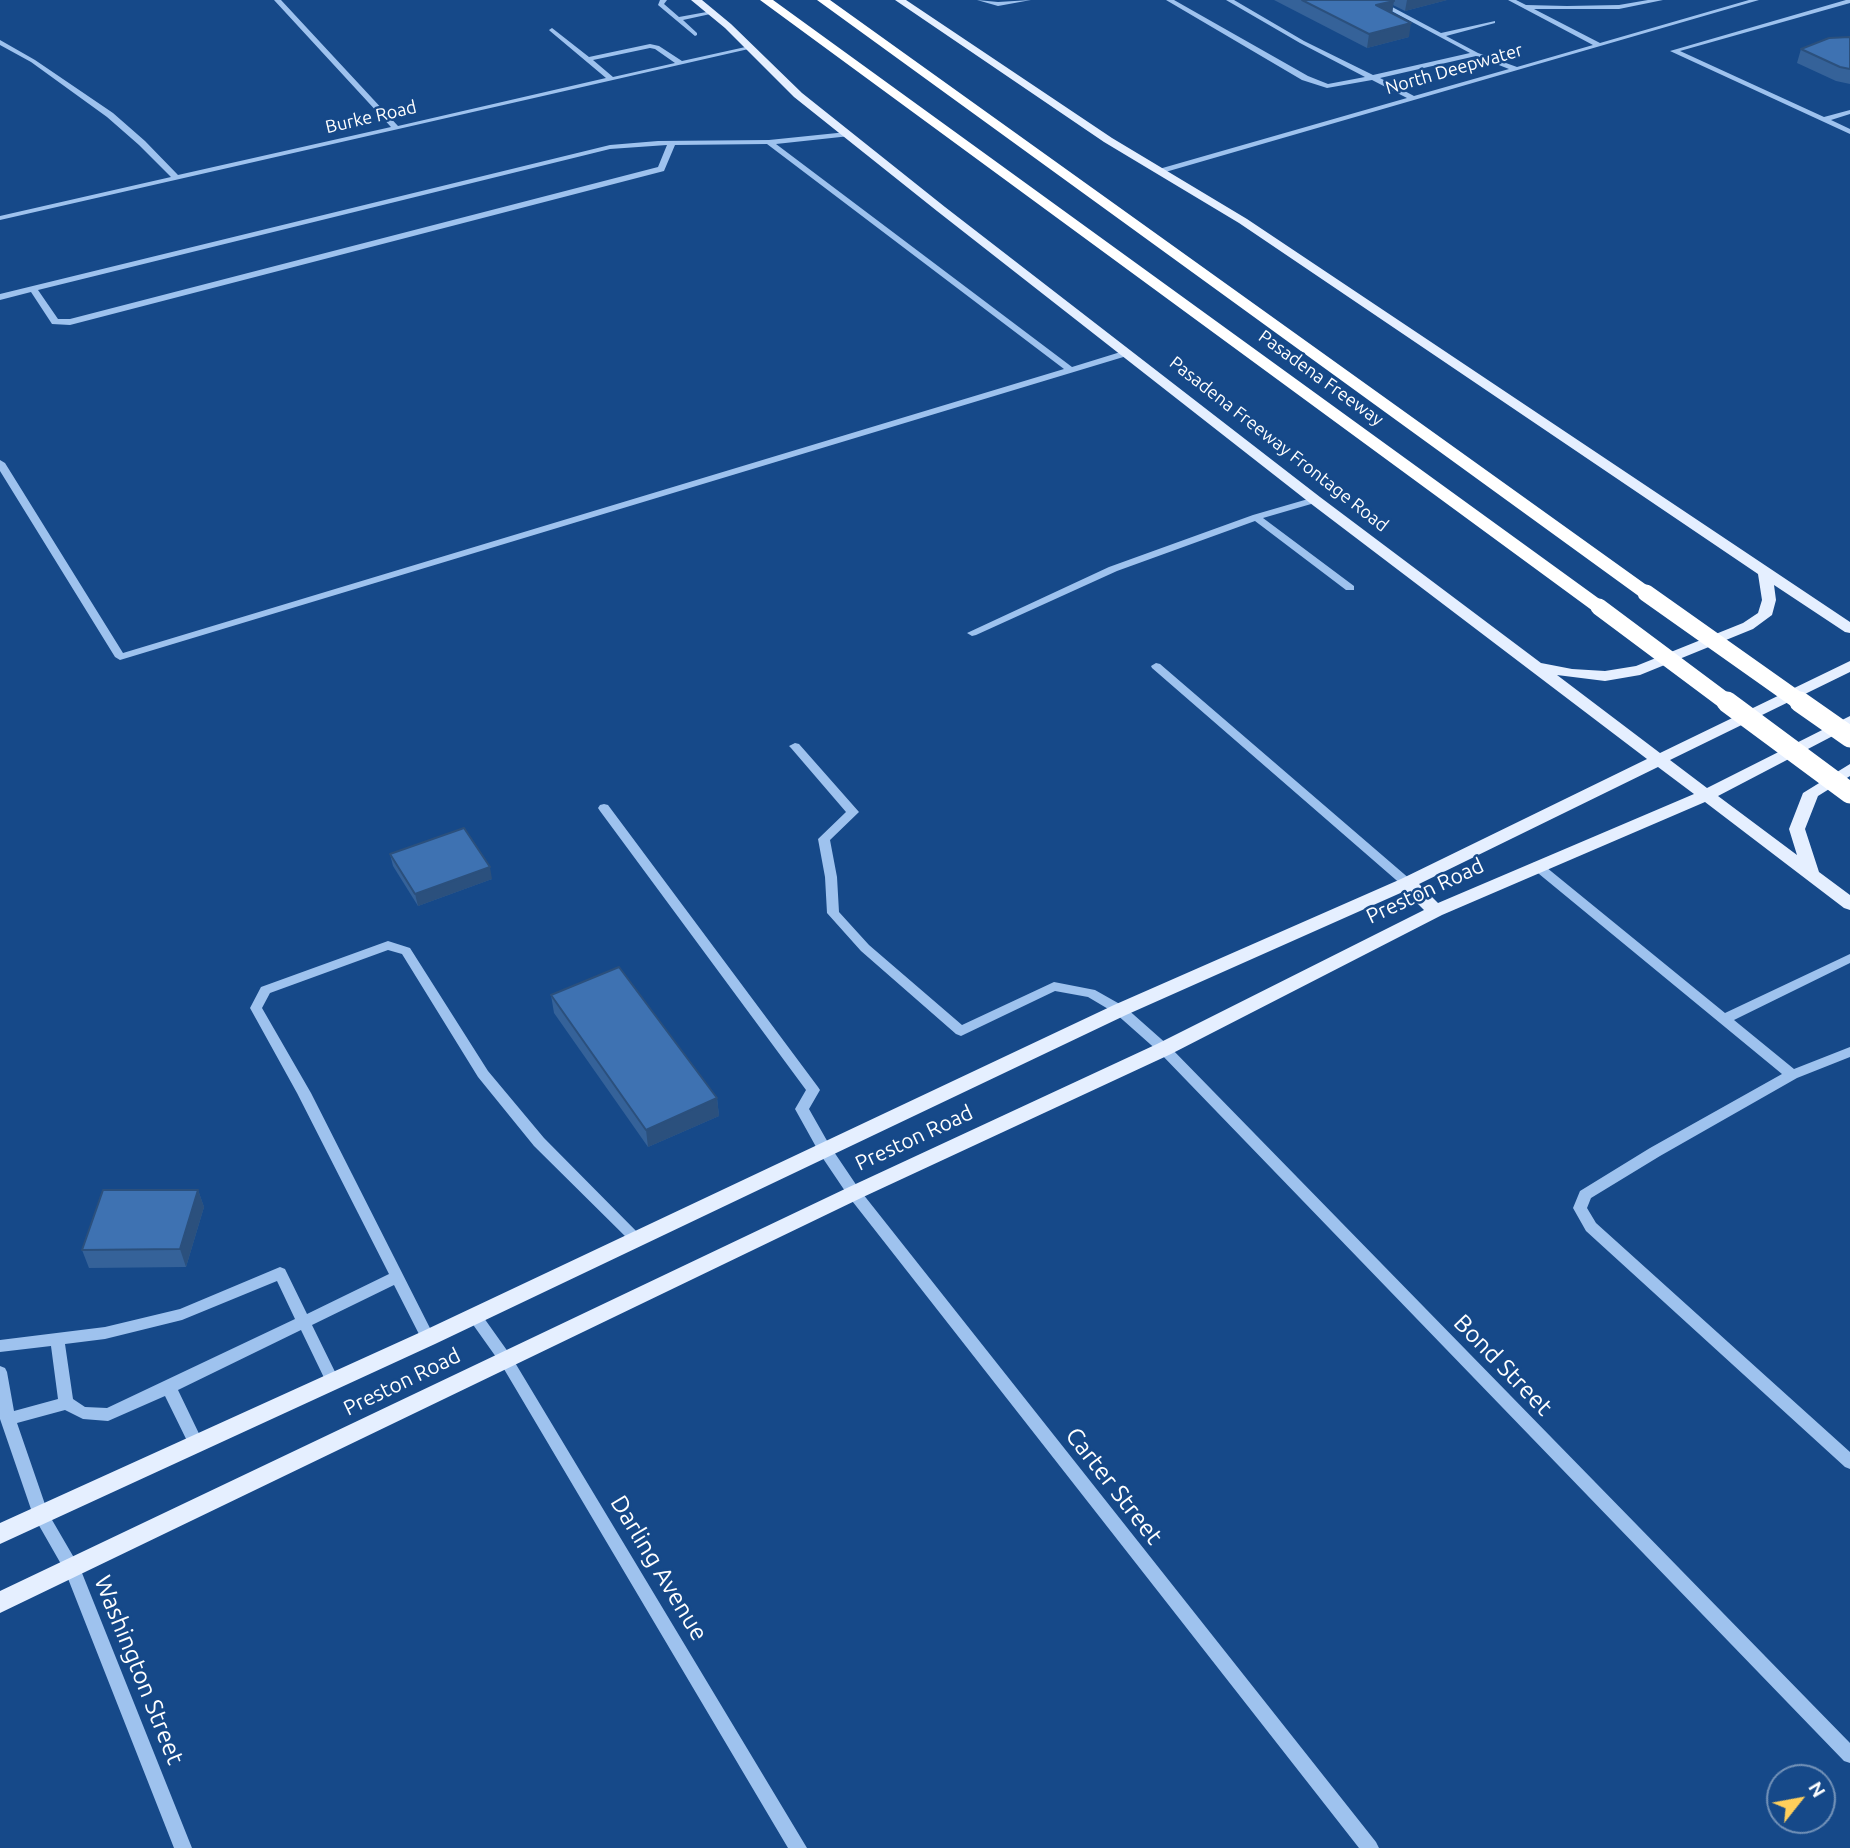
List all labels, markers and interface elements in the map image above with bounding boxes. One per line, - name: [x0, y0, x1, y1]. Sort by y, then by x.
- street label: North Deepwater: [1383, 39, 1525, 99]
- street label: Burke Road: [323, 96, 419, 138]
- street label: Pasadena Freeway: [1254, 326, 1388, 430]
- street label: Pasadena Freeway Frontage Road: [1165, 352, 1393, 536]
- street label: Preston Road: [1362, 853, 1488, 929]
- street label: Preston Road: [851, 1100, 977, 1176]
- street label: Bond Street: [1448, 1308, 1558, 1422]
- street label: Preston Road: [339, 1343, 465, 1421]
- street label: Carter Street: [1059, 1422, 1169, 1550]
- street label: Darling Avenue: [604, 1490, 714, 1646]
- street label: Washington Street: [88, 1571, 190, 1769]
- north arrow: [1766, 1764, 1836, 1834]
- text: N: [1804, 1777, 1830, 1801]

